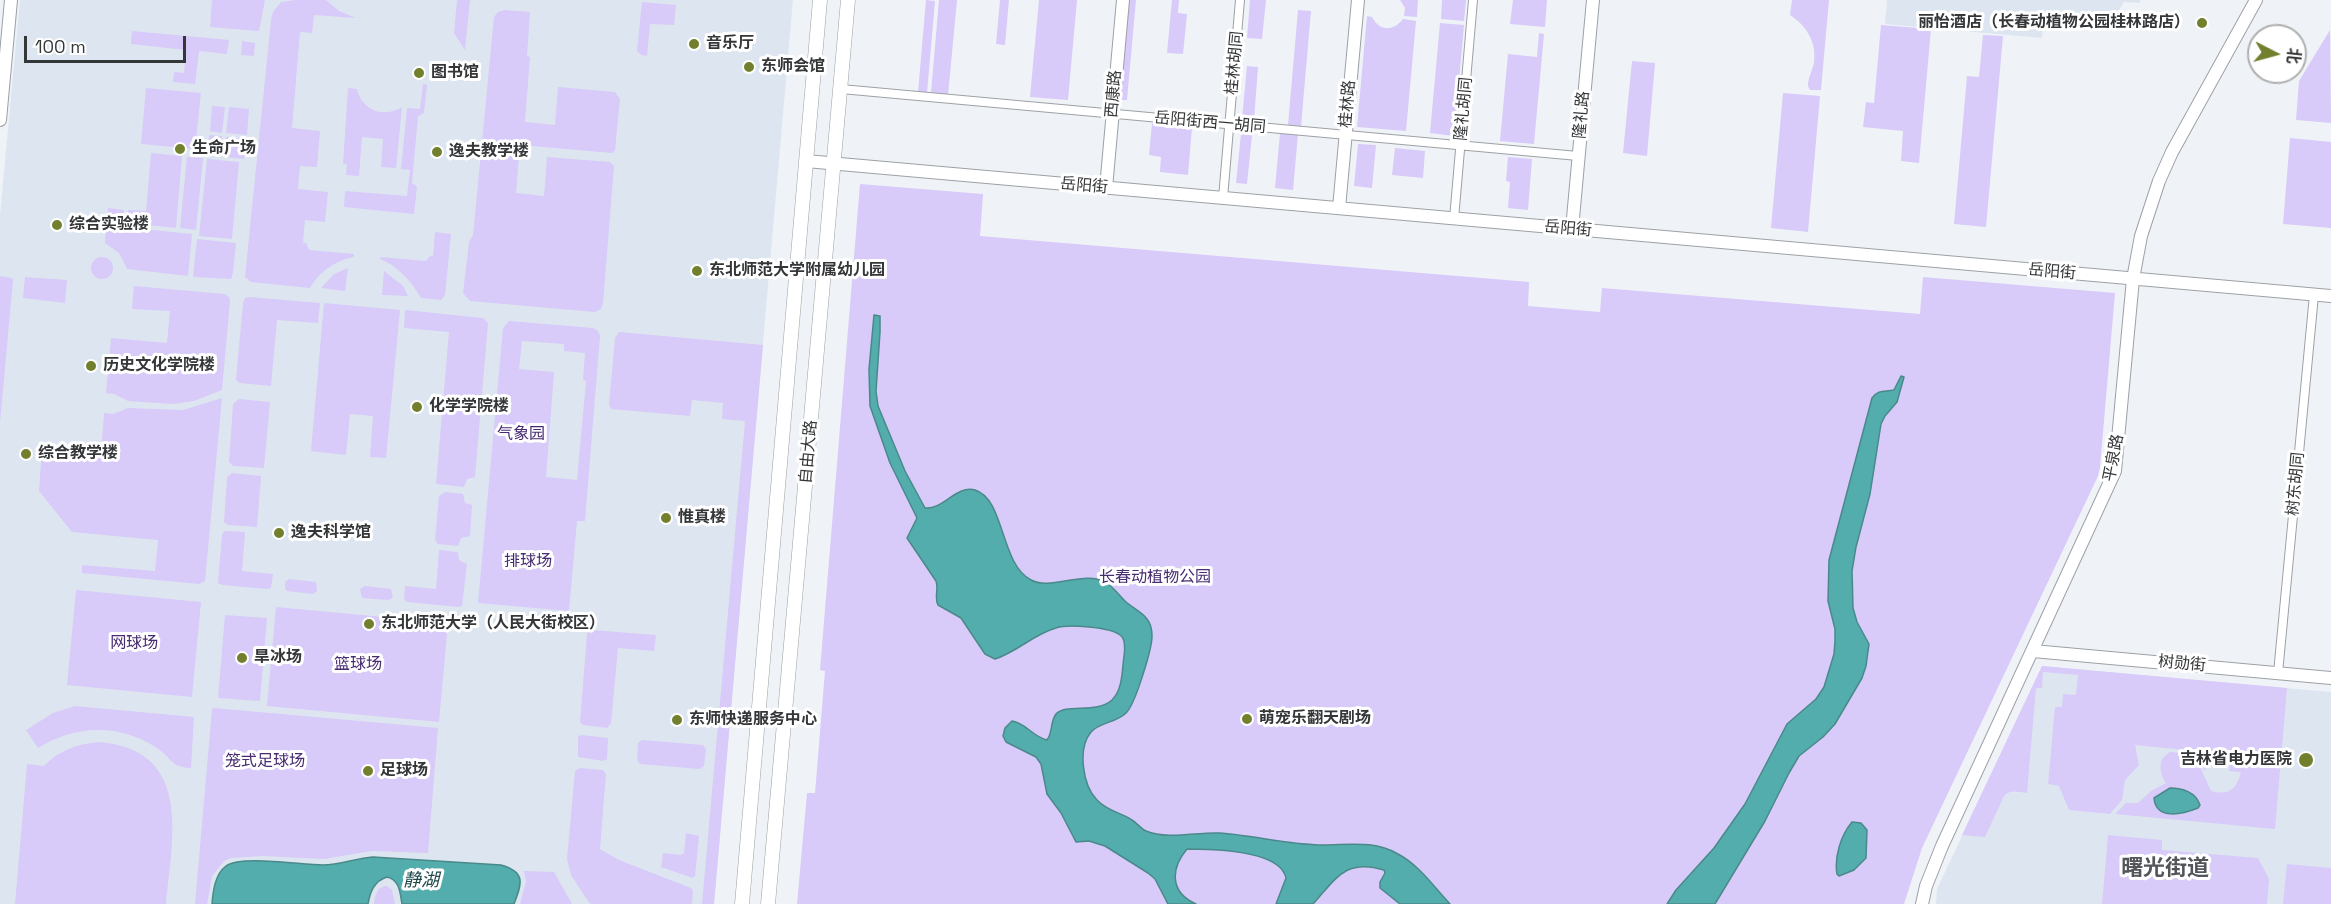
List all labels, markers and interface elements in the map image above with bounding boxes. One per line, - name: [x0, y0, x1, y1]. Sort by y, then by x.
- place label: 丽怡酒店（长春动植物公园桂林路店）: [1918, 13, 2190, 33]
- marker: 丽怡酒店（长春动植物公园桂林路店）: [2195, 16, 2209, 30]
- scale bar: [27, 24, 189, 62]
- north arrow: [2247, 24, 2307, 84]
- street label: 桂林胡同: [1223, 30, 1247, 96]
- place label: 音乐厅: [706, 34, 754, 54]
- text: 100 m: [35, 35, 86, 58]
- marker: 音乐厅: [687, 37, 701, 51]
- text: 北: [2282, 47, 2305, 65]
- place label: 东师会馆: [761, 57, 825, 77]
- marker: 东师会馆: [742, 60, 756, 74]
- place label: 图书馆: [431, 63, 479, 83]
- marker: 图书馆: [412, 66, 426, 80]
- street label: 西康路: [1102, 69, 1126, 119]
- street label: 隆礼胡同: [1452, 76, 1476, 142]
- street label: 桂林路: [1336, 79, 1360, 129]
- street label: 隆礼路: [1570, 90, 1594, 140]
- street label: 岳阳街西一胡同: [1153, 109, 1267, 137]
- place label: 生命广场: [192, 139, 256, 159]
- marker: 生命广场: [173, 142, 187, 156]
- place label: 逸夫教学楼: [449, 142, 529, 162]
- marker: 逸夫教学楼: [430, 145, 444, 159]
- street label: 岳阳街: [1059, 174, 1109, 198]
- place label: 综合实验楼: [69, 215, 149, 235]
- street label: 岳阳街: [1543, 217, 1593, 241]
- marker: 综合实验楼: [50, 218, 64, 232]
- street label: 岳阳街: [2027, 260, 2077, 284]
- place label: 东北师范大学附属幼儿园: [709, 261, 885, 281]
- marker: 东北师范大学附属幼儿园: [690, 264, 704, 278]
- place label: 历史文化学院楼: [103, 356, 215, 376]
- marker: 历史文化学院楼: [84, 359, 98, 373]
- place label: 化学学院楼: [429, 397, 509, 417]
- marker: 化学学院楼: [410, 400, 424, 414]
- street label: 自由大路: [797, 419, 821, 485]
- park label: 气象园: [497, 425, 545, 445]
- street label: 平泉路: [2100, 433, 2128, 483]
- place label: 综合教学楼: [38, 444, 118, 464]
- marker: 综合教学楼: [19, 447, 33, 461]
- street label: 树东胡同: [2284, 451, 2308, 517]
- place label: 惟真楼: [678, 508, 726, 528]
- marker: 惟真楼: [659, 511, 673, 525]
- place label: 逸夫科学馆: [291, 523, 371, 543]
- marker: 逸夫科学馆: [272, 526, 286, 540]
- park label: 排球场: [504, 552, 552, 572]
- park label: 长春动植物公园: [1099, 568, 1211, 588]
- place label: 东北师范大学（人民大街校区）: [381, 614, 605, 634]
- marker: 东北师范大学（人民大街校区）: [362, 617, 376, 631]
- park label: 网球场: [110, 634, 158, 654]
- place label: 旱冰场: [254, 648, 302, 668]
- marker: 旱冰场: [235, 651, 249, 665]
- street label: 树勋街: [2157, 652, 2207, 676]
- park label: 篮球场: [334, 655, 382, 675]
- place label: 萌宠乐翻天剧场: [1259, 709, 1371, 729]
- place label: 东师快递服务中心: [689, 710, 817, 730]
- marker: 萌宠乐翻天剧场: [1240, 712, 1254, 726]
- marker: 东师快递服务中心: [670, 713, 684, 727]
- place label: 吉林省电力医院: [2180, 750, 2292, 770]
- marker: 吉林省电力医院: [2297, 751, 2315, 769]
- park label: 笼式足球场: [225, 752, 305, 772]
- place label: 足球场: [380, 761, 428, 781]
- marker: 足球场: [361, 764, 375, 778]
- district label: 曙光街道: [2121, 856, 2209, 882]
- water label: 静湖: [403, 870, 439, 892]

